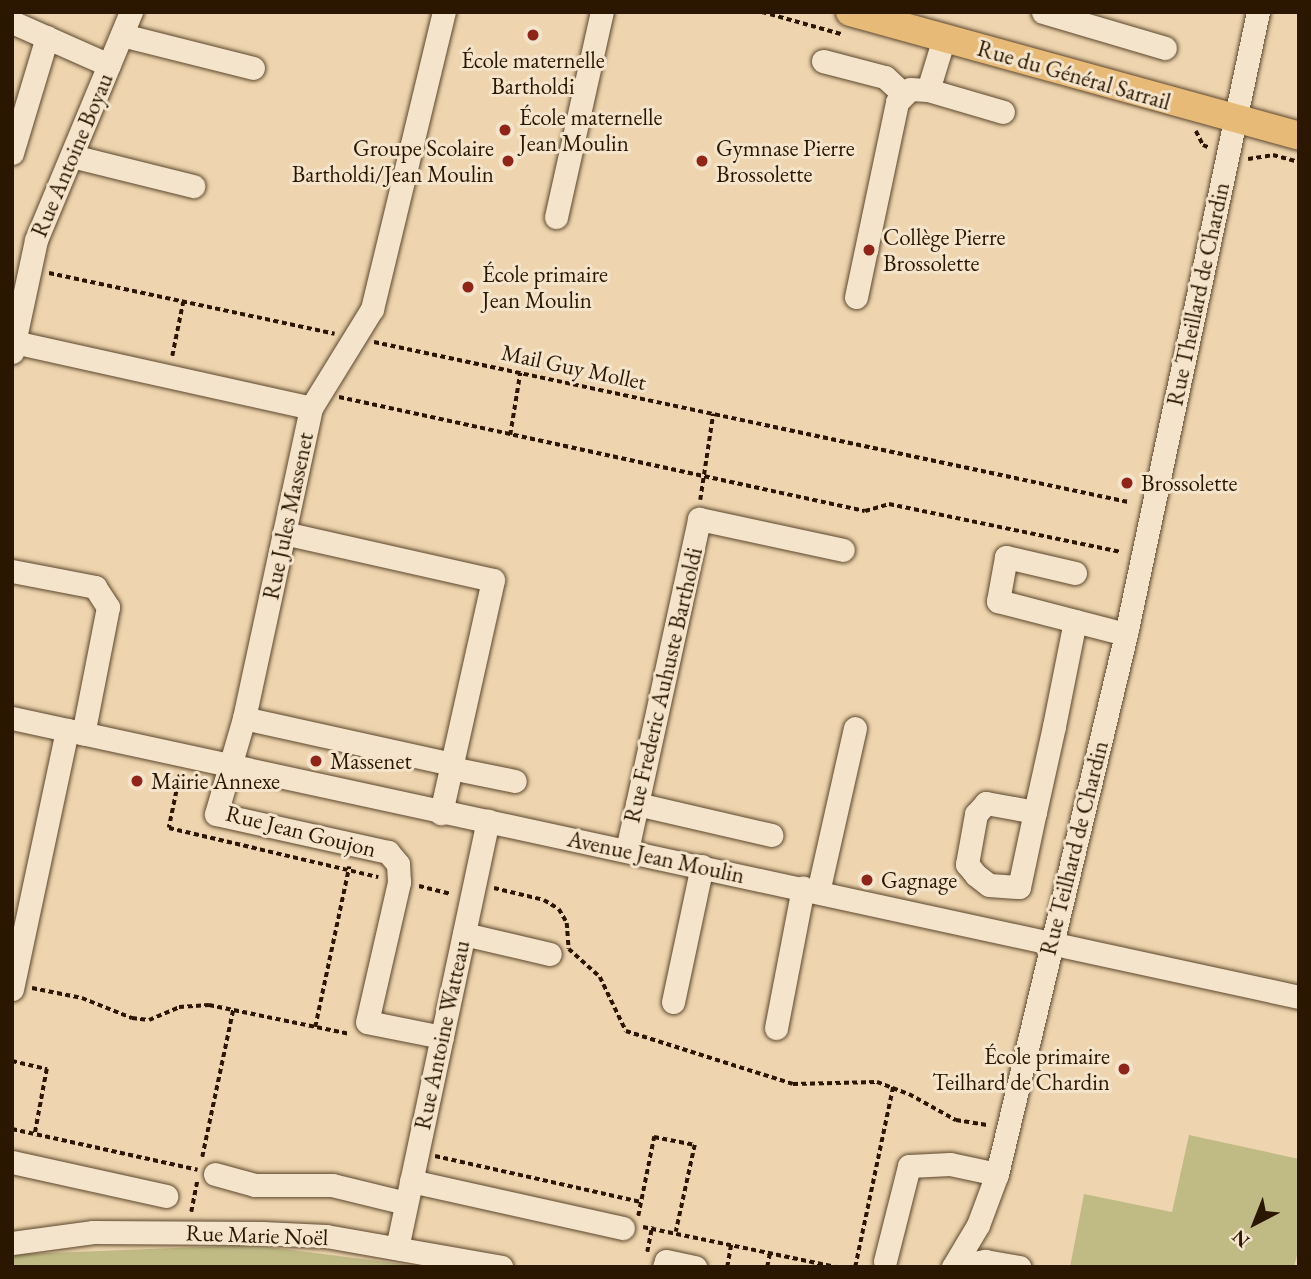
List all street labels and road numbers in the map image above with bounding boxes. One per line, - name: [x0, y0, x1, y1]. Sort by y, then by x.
- street label: Rue du Général Sarrail: [974, 34, 1174, 116]
- street label: Rue Antoine Boyau: [25, 69, 119, 241]
- street label: Rue Theillard de Chardin: [1161, 180, 1235, 408]
- street label: Mail Guy Mollet: [499, 338, 649, 396]
- street label: Rue Jules Massenet: [257, 430, 319, 602]
- street label: Rue Frederic Auhuste Bartholdi: [618, 545, 708, 825]
- street label: Rue Teilhard de Chardin: [1034, 738, 1114, 958]
- street label: Rue Jean Goujon: [223, 799, 379, 863]
- street label: Avenue Jean Moulin: [565, 825, 747, 889]
- street label: Rue Antoine Watteau: [408, 938, 476, 1132]
- street label: Rue Marie Noël: [185, 1219, 329, 1251]

